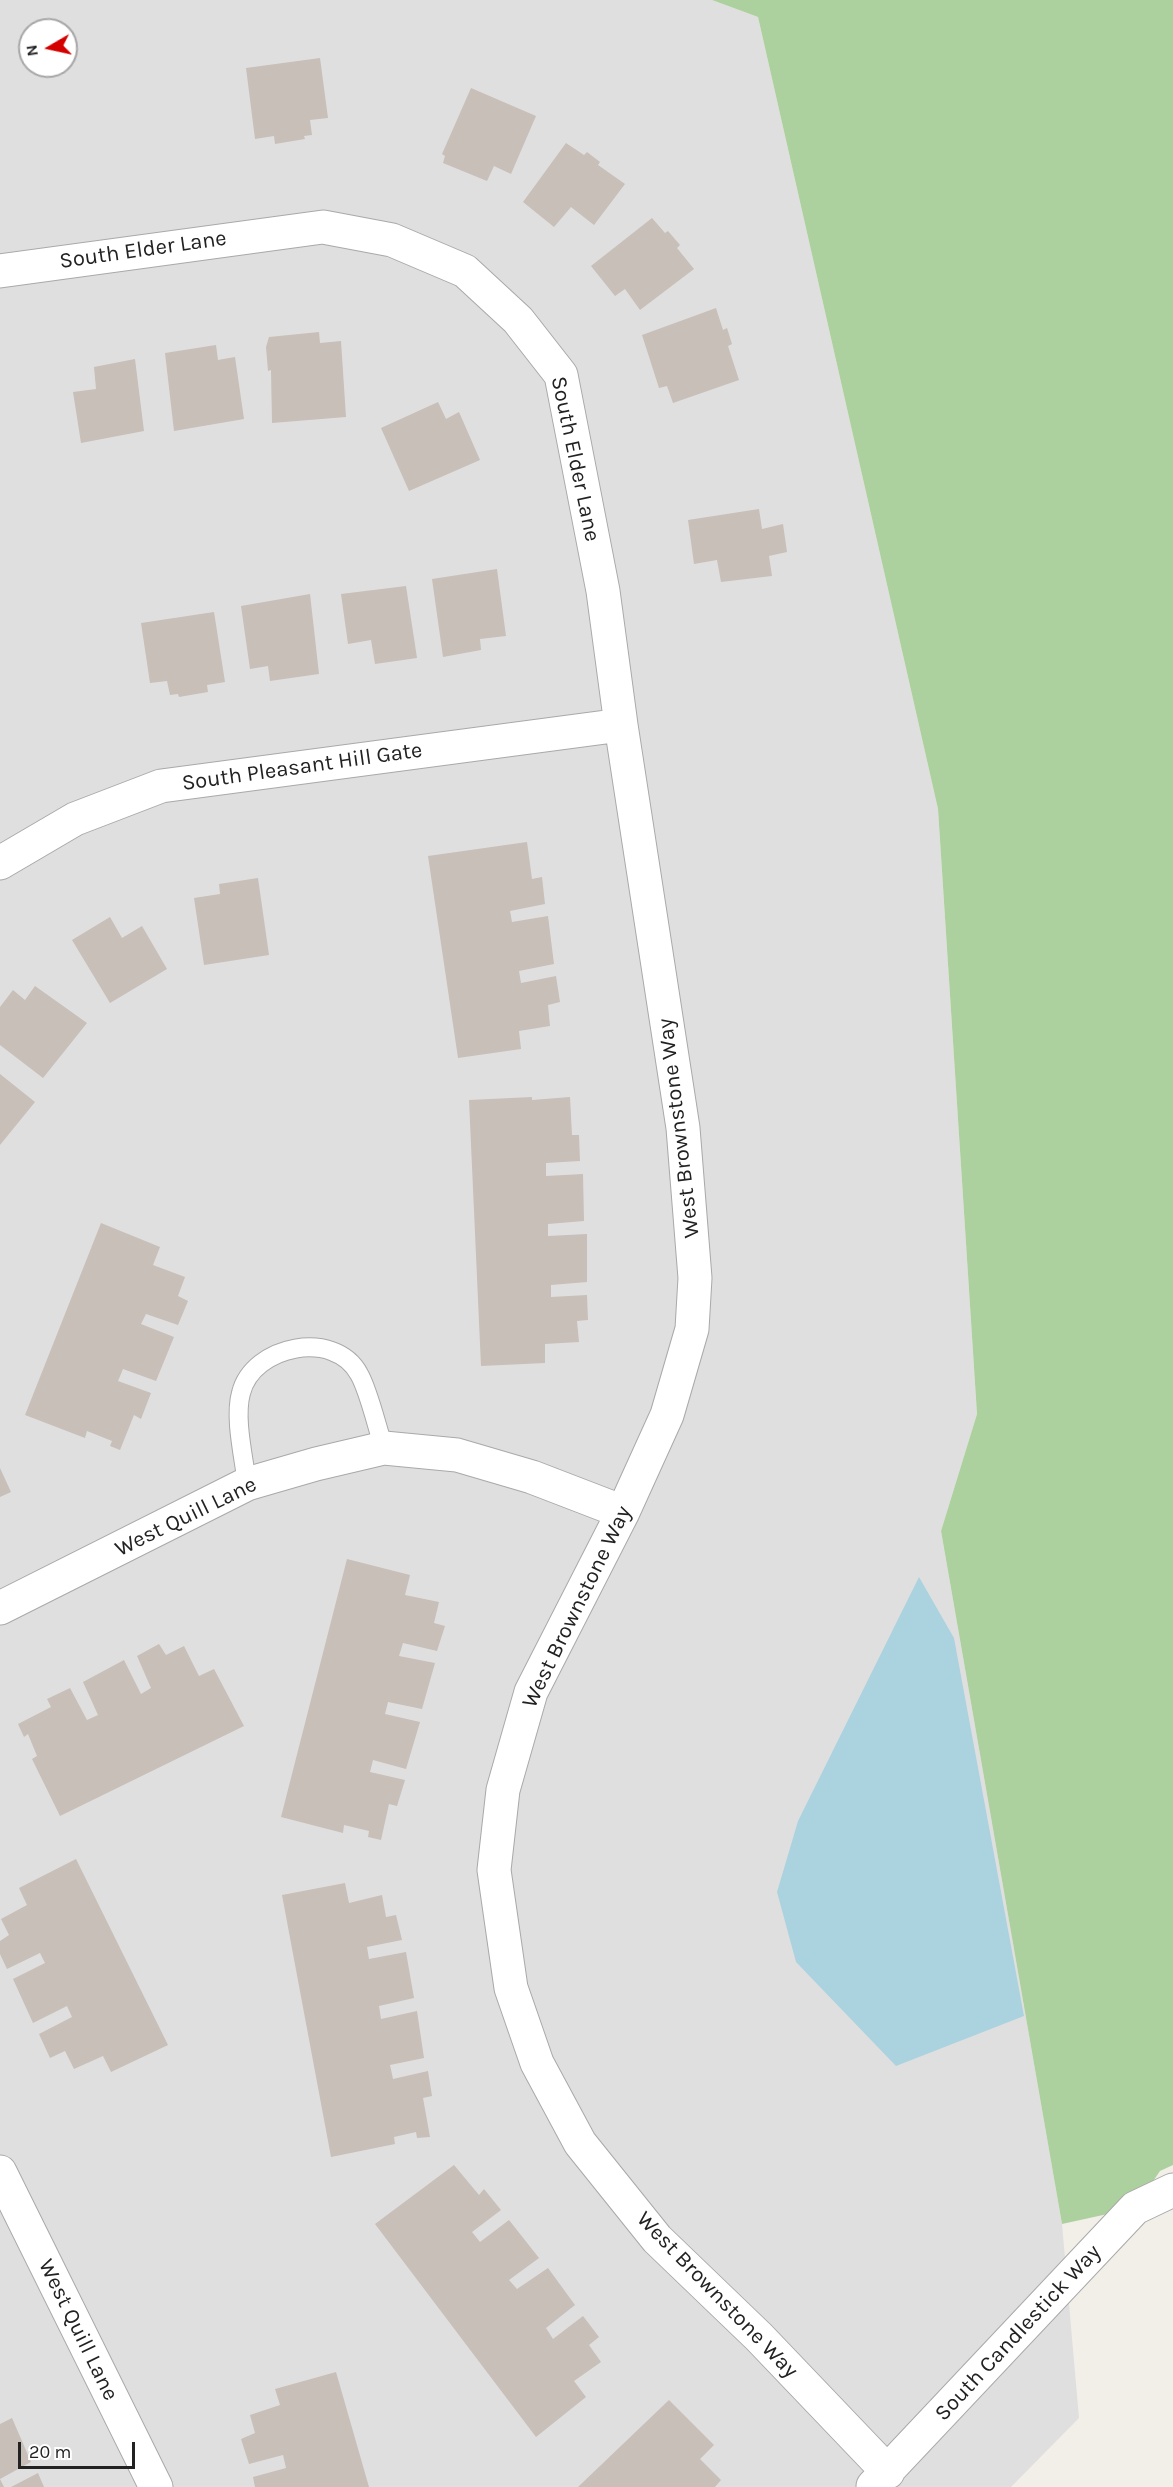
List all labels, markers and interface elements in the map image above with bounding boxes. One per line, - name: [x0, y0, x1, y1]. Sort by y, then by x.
- north arrow: [18, 18, 78, 78]
- text: N: [21, 43, 42, 58]
- street label: South Elder Lane: [58, 225, 228, 275]
- street label: South Elder Lane: [545, 374, 605, 544]
- street label: South Pleasant Hill Gate: [180, 737, 424, 797]
- street label: West Brownstone Way: [652, 1017, 706, 1239]
- street label: West Quill Lane: [111, 1471, 261, 1563]
- street label: West Brownstone Way: [517, 1502, 637, 1712]
- street label: West Brownstone Way: [631, 2206, 803, 2384]
- street label: South Candlestick Way: [929, 2239, 1107, 2427]
- street label: West Quill Lane: [32, 2255, 124, 2405]
- scale bar: [21, 2430, 138, 2468]
- text: 20 m: [29, 2441, 71, 2463]

